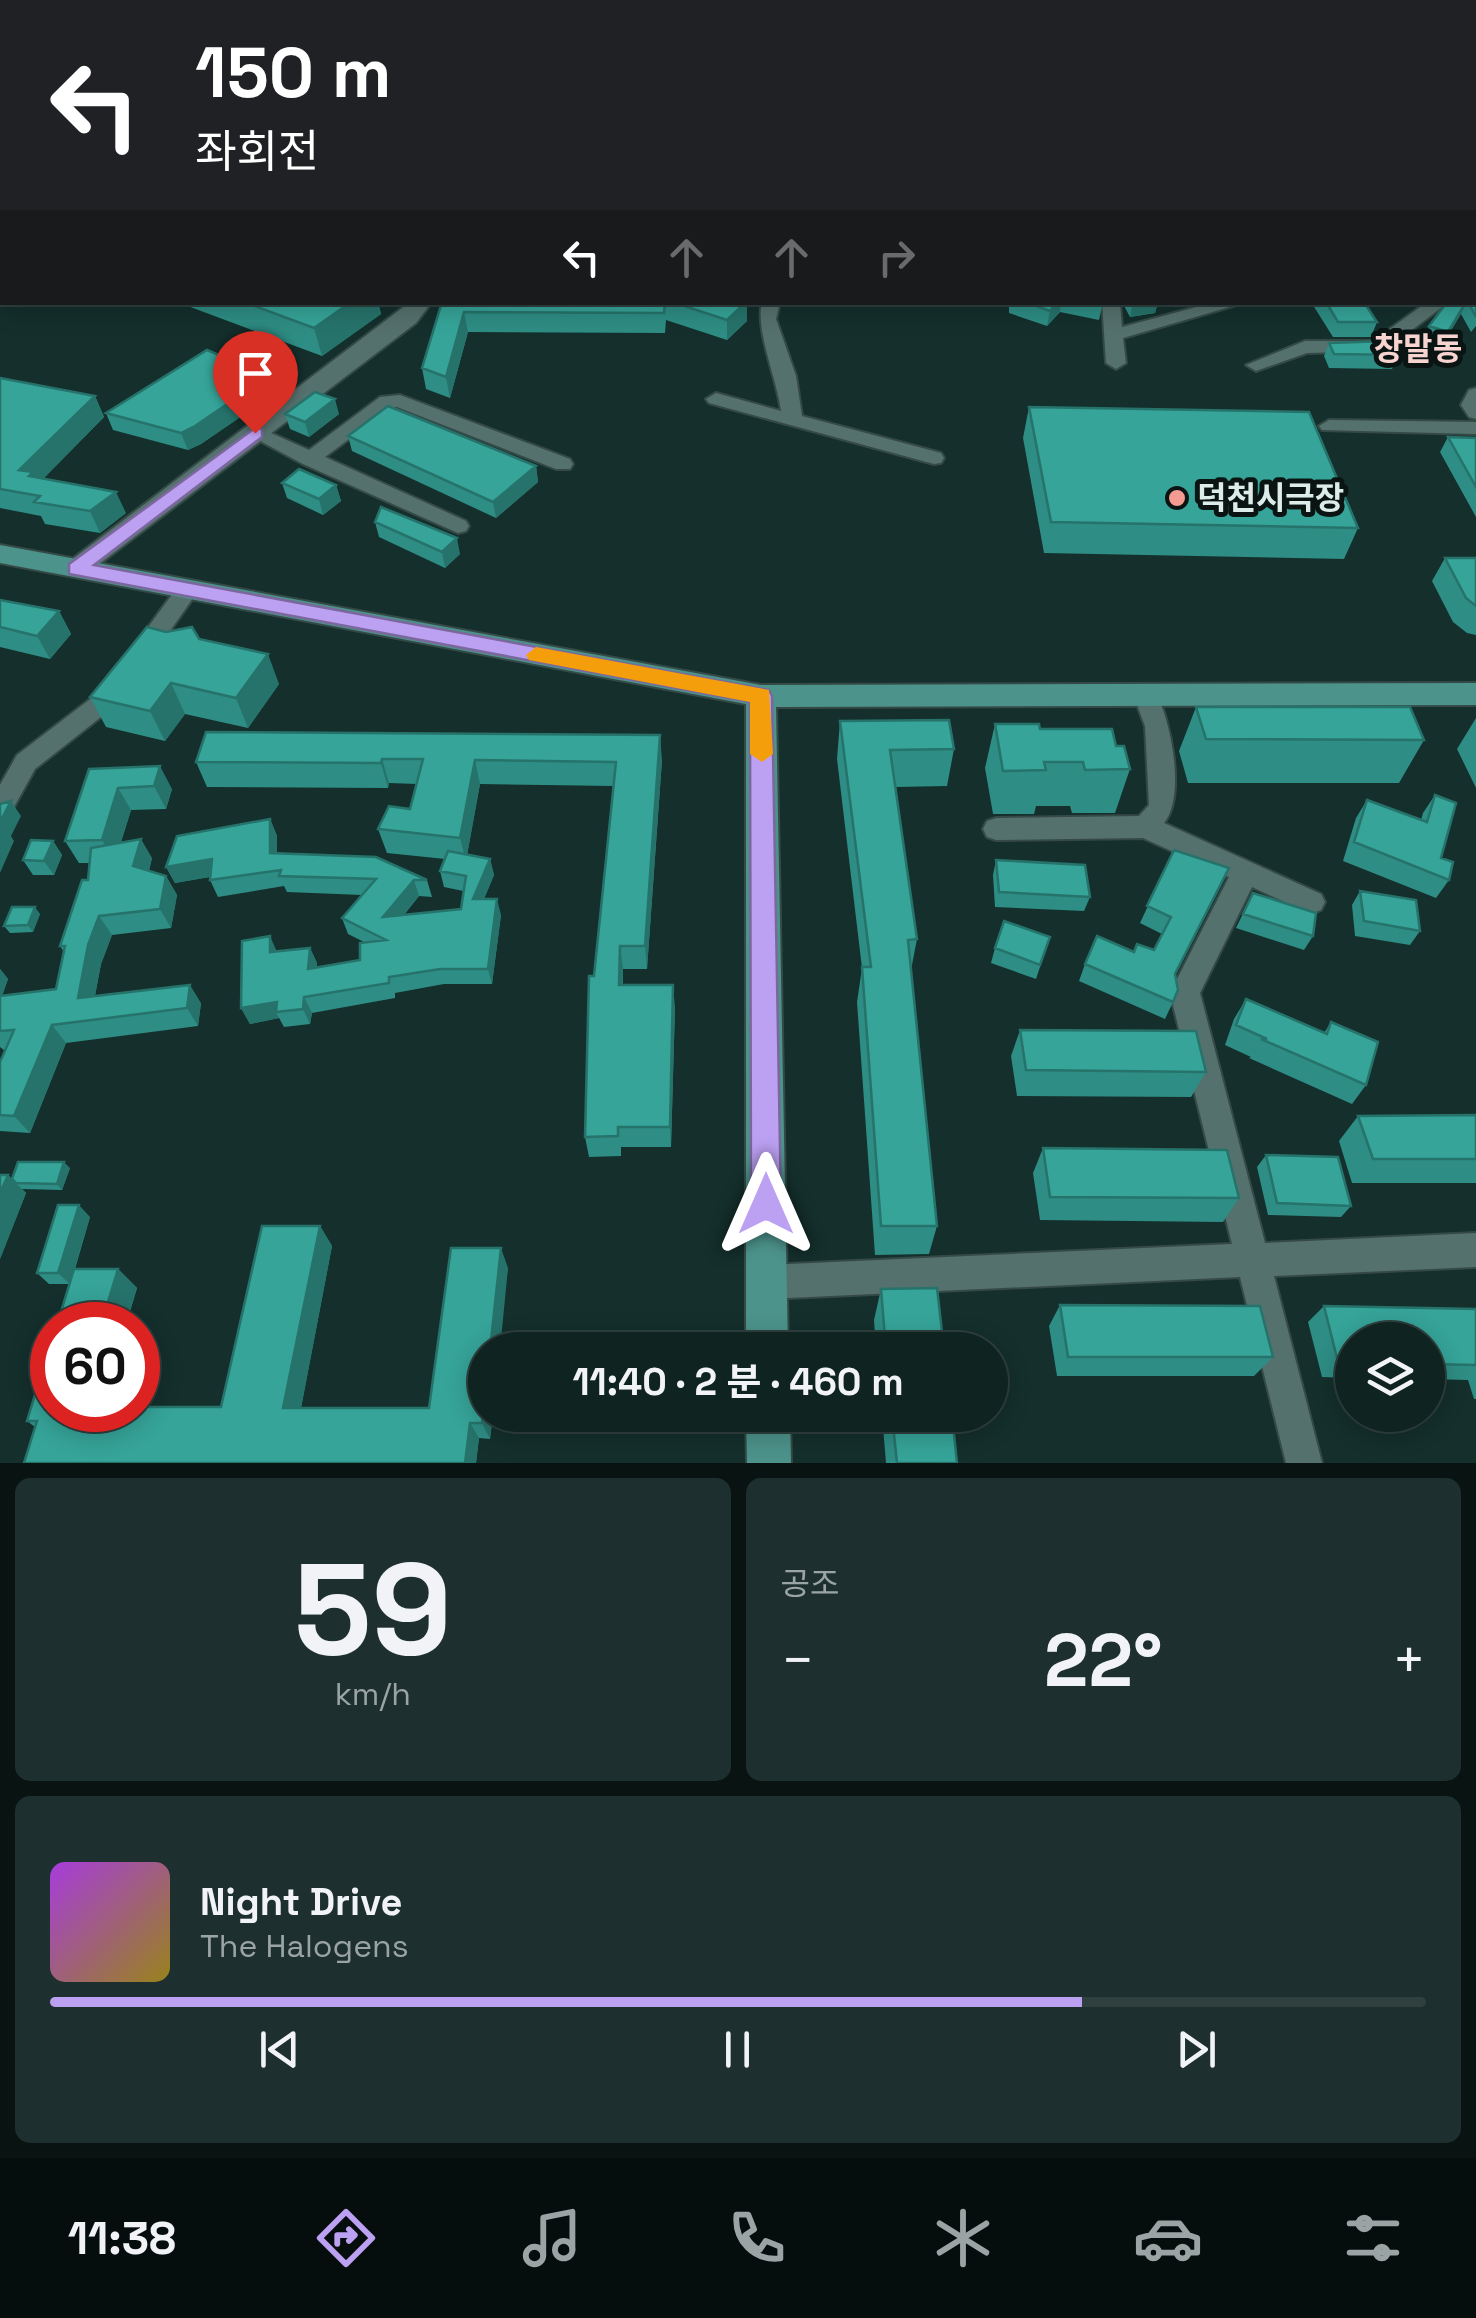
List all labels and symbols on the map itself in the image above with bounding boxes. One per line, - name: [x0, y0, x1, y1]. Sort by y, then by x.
- district label: 창말동: [1374, 329, 1462, 369]
- pin: [213, 331, 298, 434]
- place label: 덕천시극장: [1197, 478, 1344, 518]
- marker: 덕천시극장: [1166, 487, 1188, 509]
- position arrow: [714, 1152, 818, 1256]
- speed limit sign: 60: [30, 1302, 160, 1432]

